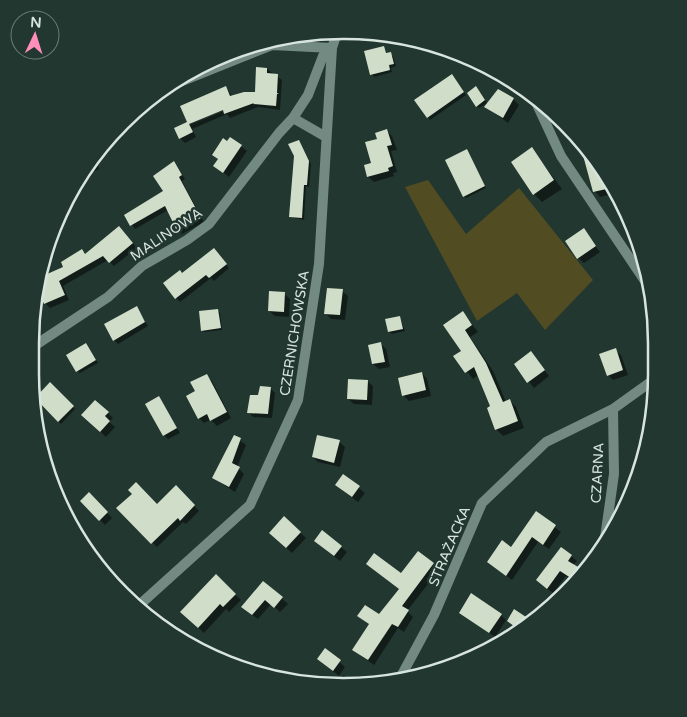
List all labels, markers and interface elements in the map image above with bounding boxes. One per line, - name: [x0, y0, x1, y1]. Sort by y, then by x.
- north arrow: [10, 10, 60, 60]
- text: N: [30, 14, 42, 31]
- street label: MALINOWA: [127, 204, 206, 265]
- street label: CZERNICHOWSKA: [276, 269, 313, 397]
- street label: CZARNA: [587, 442, 608, 504]
- street label: STRAŻACKA: [425, 504, 474, 589]

